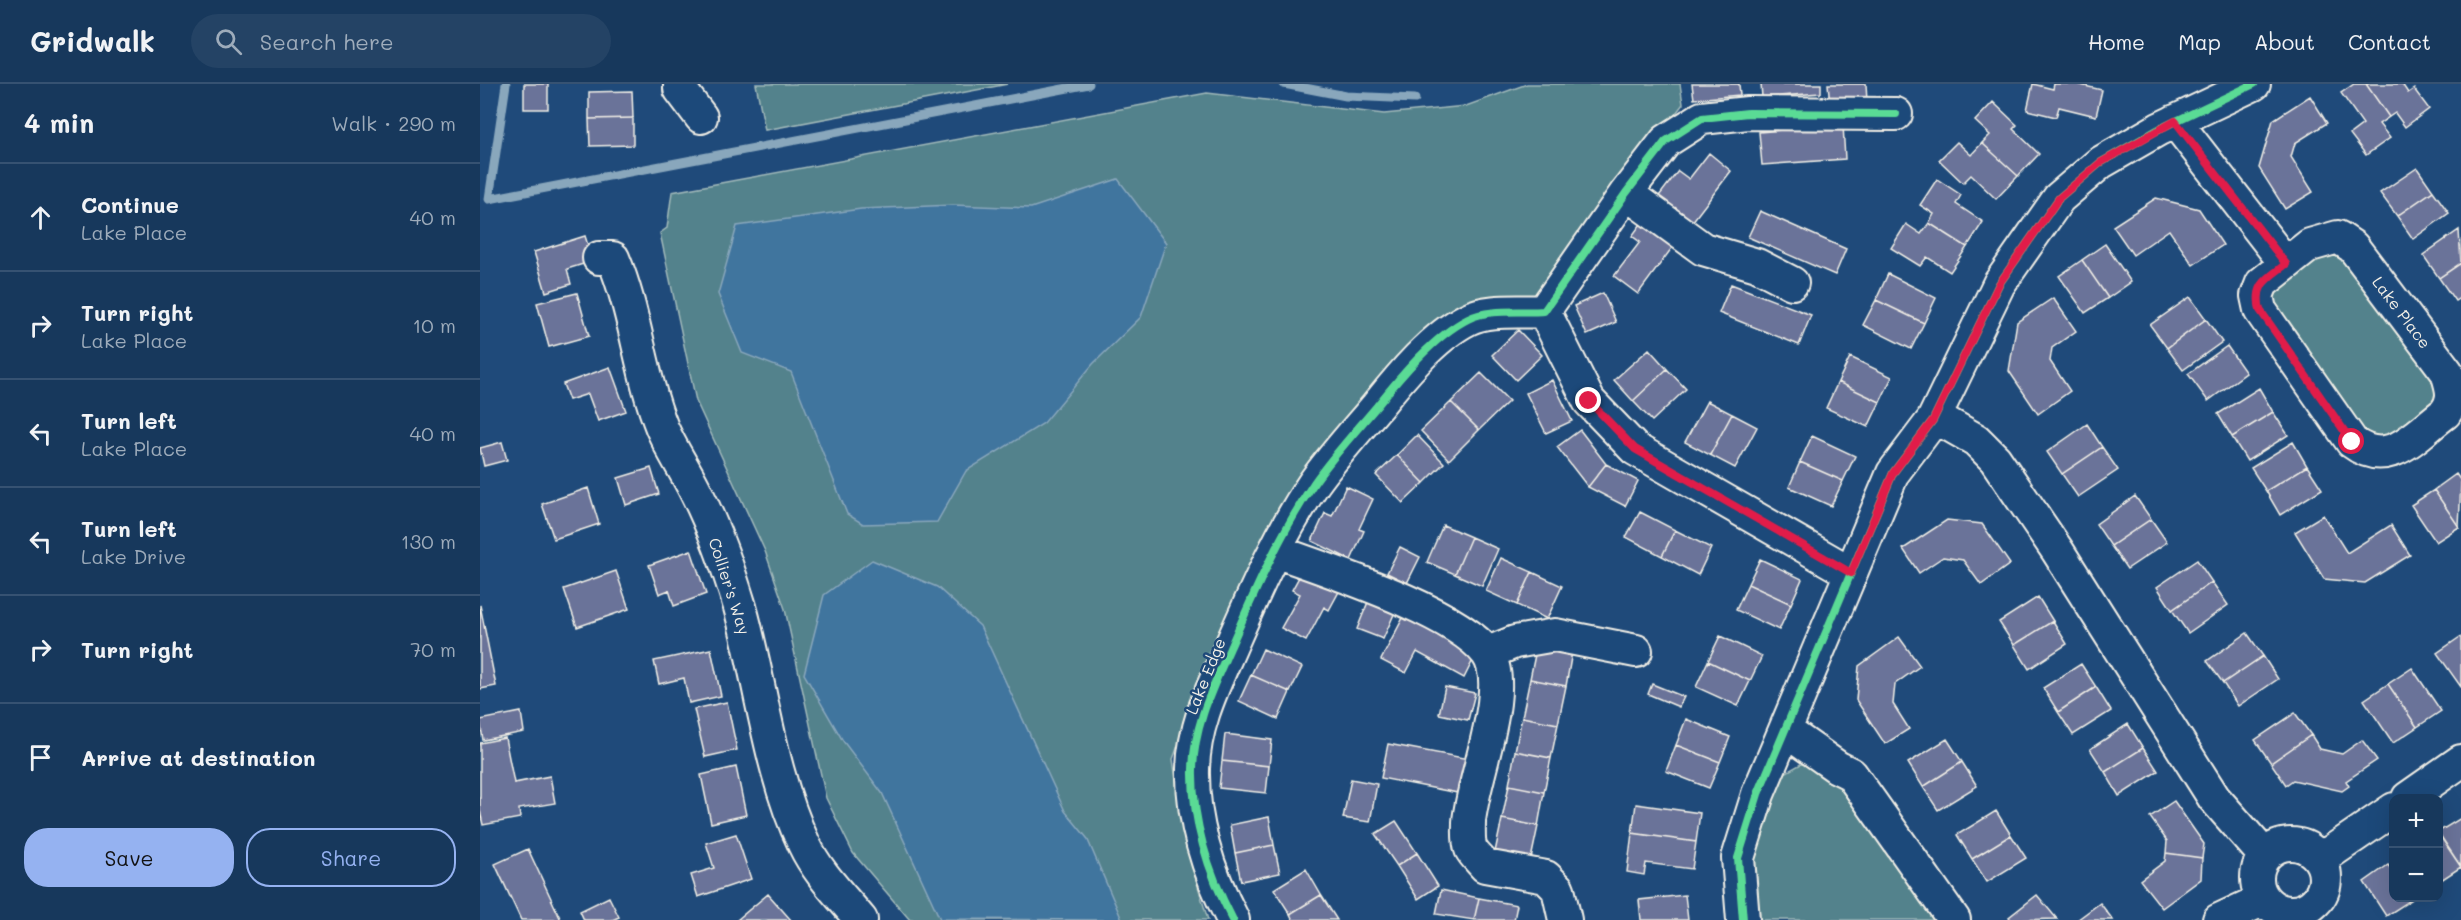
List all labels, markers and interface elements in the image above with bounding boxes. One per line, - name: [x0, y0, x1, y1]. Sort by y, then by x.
- search box: [191, 14, 611, 68]
- text: Gridwalk: [30, 23, 155, 59]
- icon: search: [212, 25, 245, 58]
- text: Search here: [260, 27, 394, 56]
- text: Home: [2088, 28, 2145, 55]
- text: Map: [2178, 28, 2221, 55]
- text: About: [2254, 28, 2315, 55]
- text: Contact: [2348, 28, 2431, 55]
- text: 4 min: [24, 106, 94, 140]
- text: Walk · 290 m: [331, 110, 456, 136]
- text: Continue: [81, 190, 179, 219]
- icon: ahead: [24, 201, 57, 234]
- text: 40 m: [410, 204, 456, 230]
- text: Lake Place: [81, 219, 187, 245]
- street label: Lake Place: [2368, 272, 2436, 352]
- text: Turn right: [81, 298, 193, 327]
- icon: right: [24, 309, 57, 342]
- text: 10 m: [412, 312, 456, 338]
- text: Lake Place: [81, 327, 187, 353]
- route end: [1575, 387, 1601, 413]
- text: Turn left: [81, 406, 177, 435]
- icon: left: [24, 417, 57, 450]
- text: 40 m: [410, 420, 456, 446]
- route start: [2338, 428, 2364, 454]
- text: Lake Place: [81, 435, 187, 461]
- text: Turn left: [81, 514, 177, 543]
- icon: left: [24, 525, 57, 558]
- text: 130 m: [401, 528, 456, 554]
- street label: Collier's Way: [704, 535, 756, 637]
- text: Lake Drive: [81, 543, 186, 569]
- icon: right: [24, 633, 57, 666]
- text: Turn right: [81, 635, 193, 664]
- street label: Lake Edge: [1180, 635, 1230, 717]
- text: 70 m: [410, 636, 456, 662]
- icon: arrive: [24, 741, 57, 774]
- text: Arrive at destination: [81, 743, 316, 772]
- map controls: [2389, 794, 2443, 902]
- button: +: [2389, 794, 2443, 848]
- button: Save: [24, 828, 234, 887]
- button: Share: [246, 828, 456, 887]
- button: −: [2389, 848, 2443, 902]

